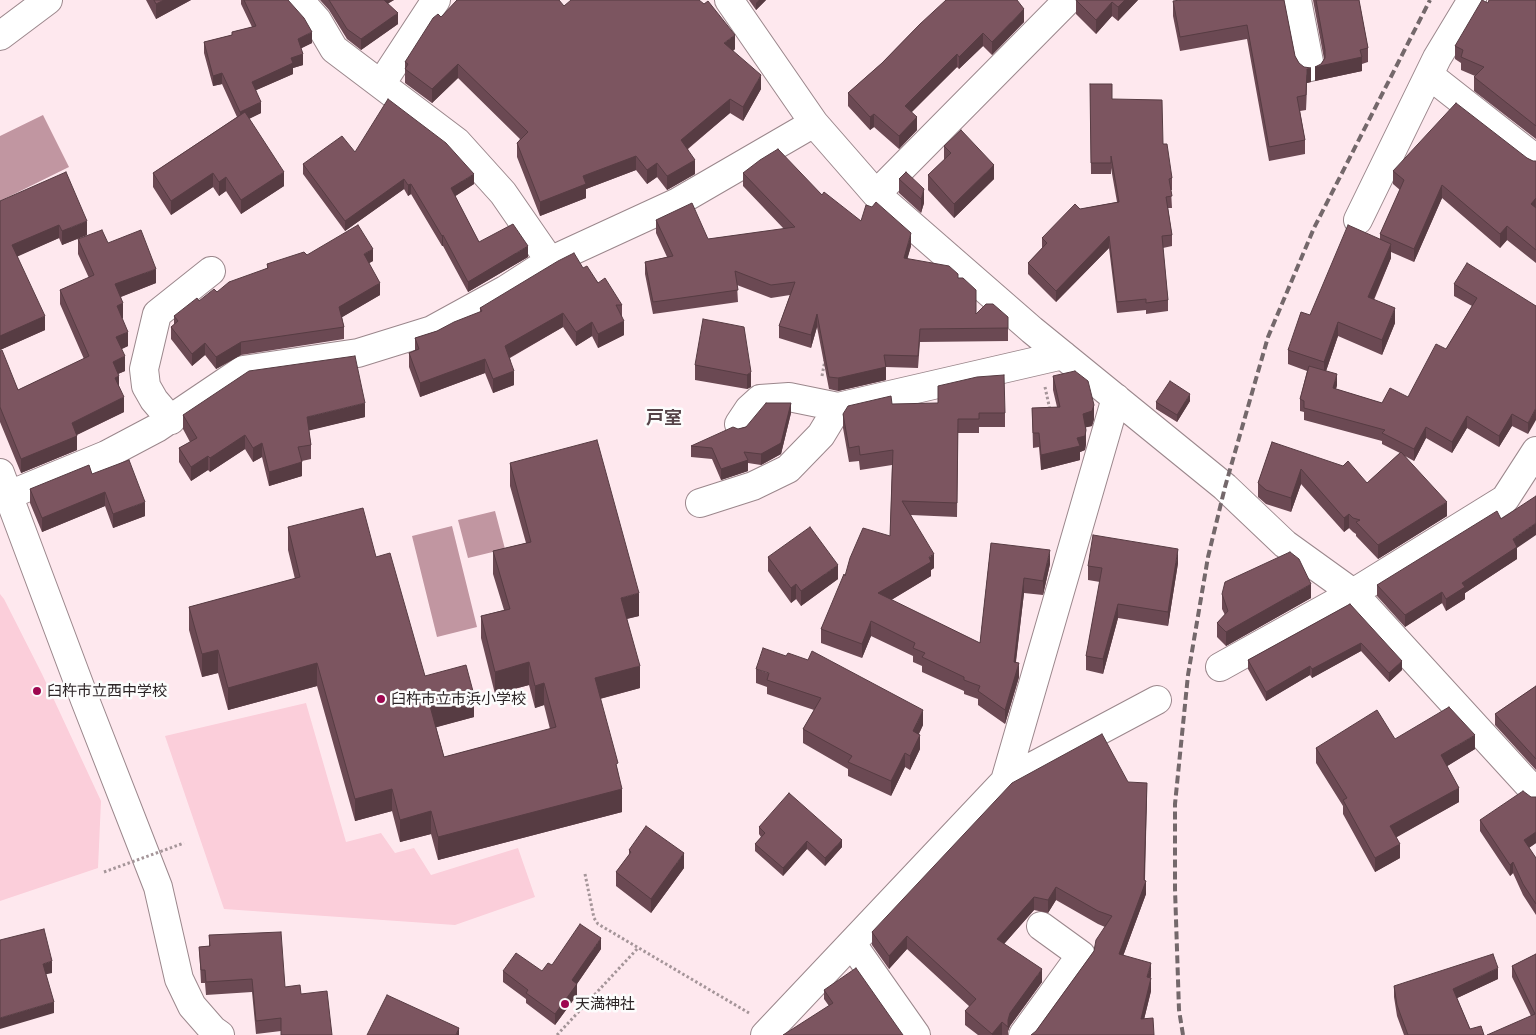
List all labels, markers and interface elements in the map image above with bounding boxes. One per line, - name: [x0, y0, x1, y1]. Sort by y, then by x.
- district label: 戸室: [646, 407, 682, 429]
- place label: 臼杵市立西中学校: [47, 682, 167, 700]
- marker: 臼杵市立西中学校: [31, 685, 43, 697]
- place label: 臼杵市立市浜小学校: [391, 690, 526, 708]
- marker: 臼杵市立市浜小学校: [375, 693, 387, 705]
- place label: 天満神社: [575, 995, 635, 1013]
- marker: 天満神社: [559, 998, 571, 1010]

